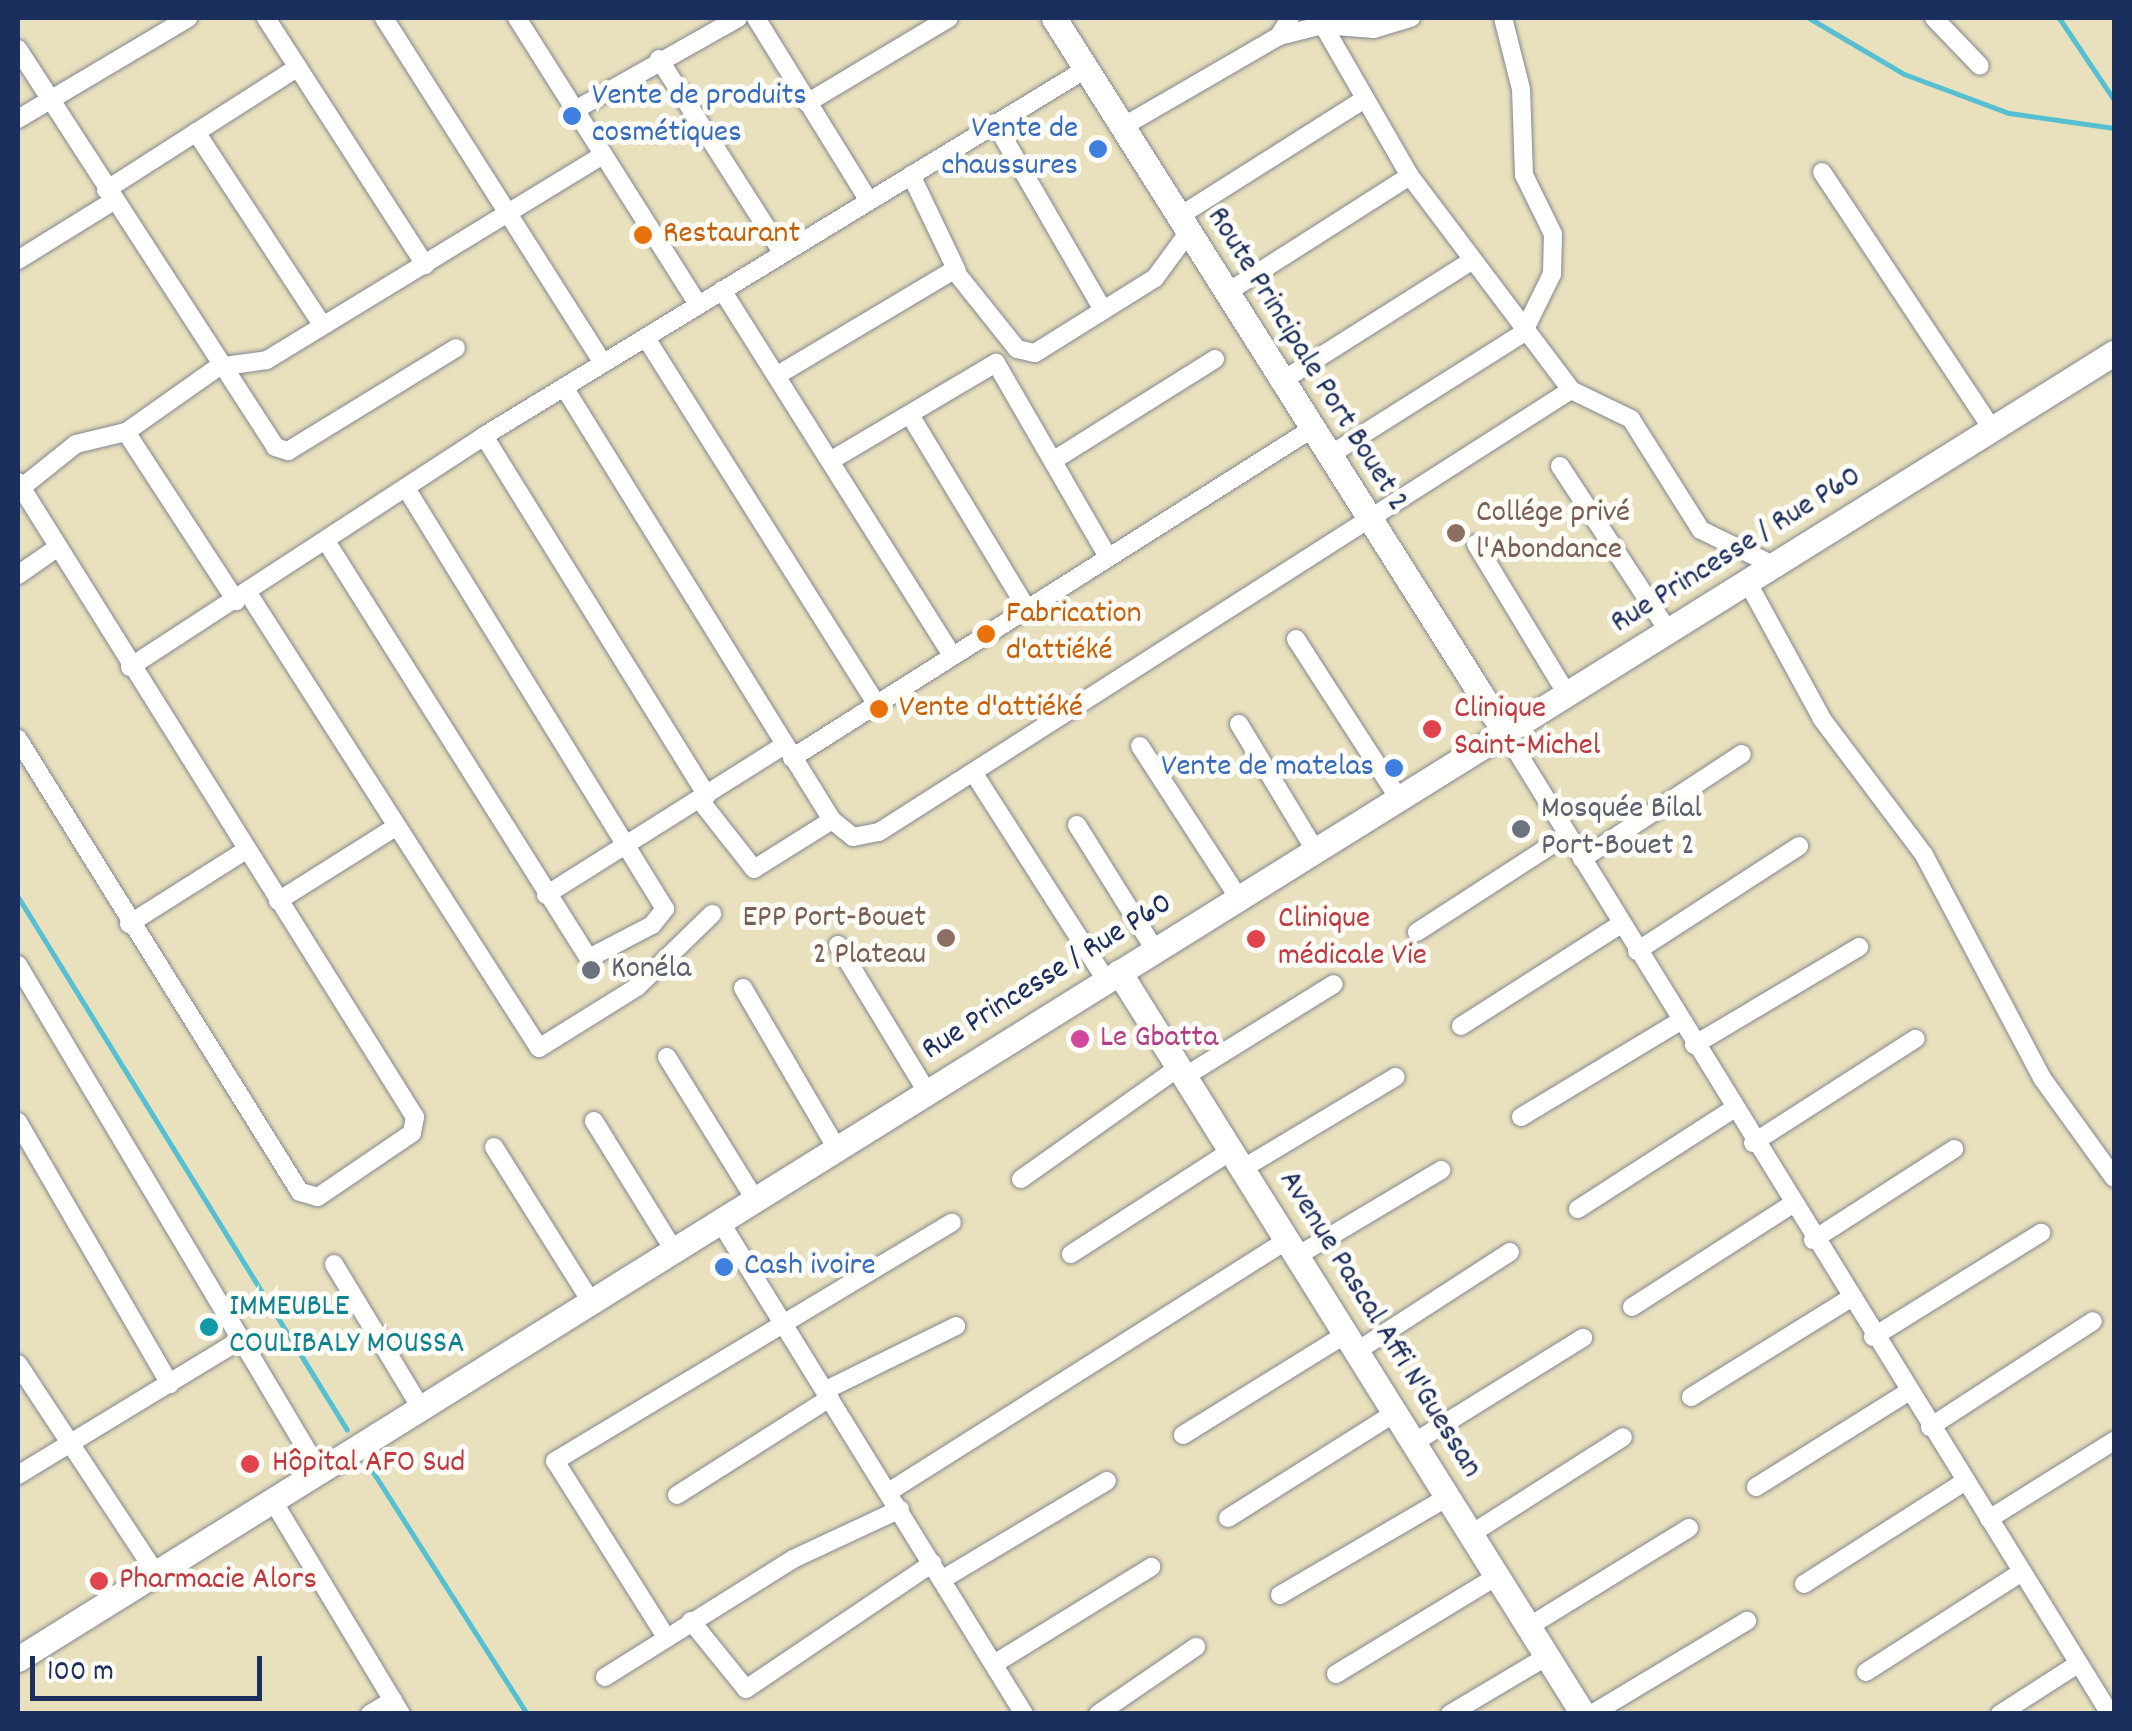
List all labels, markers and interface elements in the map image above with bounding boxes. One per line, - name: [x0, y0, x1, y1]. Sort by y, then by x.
- place label: Vente de produits cosmétiques: [592, 79, 807, 154]
- marker: Vente de produits cosmétiques: [561, 105, 583, 127]
- place label: Vente de chaussures: [942, 112, 1078, 187]
- marker: Vente de chaussures: [1087, 138, 1109, 160]
- street label: Route Principale Port Bouet 2: [1197, 201, 1415, 519]
- place label: Restaurant: [663, 216, 800, 254]
- marker: Restaurant: [632, 224, 654, 246]
- street label: Rue Princesse / Rue P60: [1605, 458, 1869, 644]
- place label: Collége privé l'Abondance: [1476, 496, 1630, 571]
- marker: Collége privé l'Abondance: [1445, 522, 1467, 544]
- place label: Fabrication d'attiéké: [1006, 597, 1141, 672]
- marker: Fabrication d'attiéké: [975, 623, 997, 645]
- place label: Vente d'attiéké: [899, 690, 1083, 728]
- place label: Clinique Saint-Michel: [1454, 692, 1600, 767]
- marker: Vente d'attiéké: [868, 698, 890, 720]
- marker: Clinique Saint-Michel: [1419, 716, 1445, 742]
- place label: Vente de matelas: [1161, 749, 1374, 787]
- marker: Vente de matelas: [1383, 757, 1405, 779]
- place label: Mosquée Bilal Port-Bouet 2: [1541, 792, 1702, 867]
- marker: Mosquée Bilal Port-Bouet 2: [1510, 818, 1532, 840]
- street label: Rue Princesse / Rue P60: [916, 885, 1180, 1071]
- place label: EPP Port-Bouet 2 Plateau: [743, 901, 926, 976]
- place label: Clinique médicale Vie: [1278, 902, 1427, 977]
- marker: Clinique médicale Vie: [1243, 926, 1269, 952]
- marker: EPP Port-Bouet 2 Plateau: [935, 927, 957, 949]
- place label: Konéla: [611, 951, 691, 989]
- marker: Konéla: [580, 959, 602, 981]
- place label: Le Gbatta: [1100, 1020, 1218, 1058]
- marker: Le Gbatta: [1069, 1028, 1091, 1050]
- street label: Avenue Pascal Affi N'Guessan: [1269, 1164, 1489, 1486]
- place label: Cash ivoire: [744, 1248, 876, 1286]
- marker: Cash ivoire: [713, 1256, 735, 1278]
- place label: IMMEUBLE COULIBALY MOUSSA: [229, 1290, 465, 1365]
- marker: IMMEUBLE COULIBALY MOUSSA: [198, 1316, 220, 1338]
- place label: Hôpital AFO Sud: [272, 1445, 465, 1483]
- marker: Hôpital AFO Sud: [237, 1451, 263, 1477]
- place label: Pharmacie Alors: [119, 1562, 317, 1600]
- marker: Pharmacie Alors: [88, 1570, 110, 1592]
- scale bar: [35, 1636, 268, 1698]
- text: 100 m: [47, 1652, 114, 1695]

